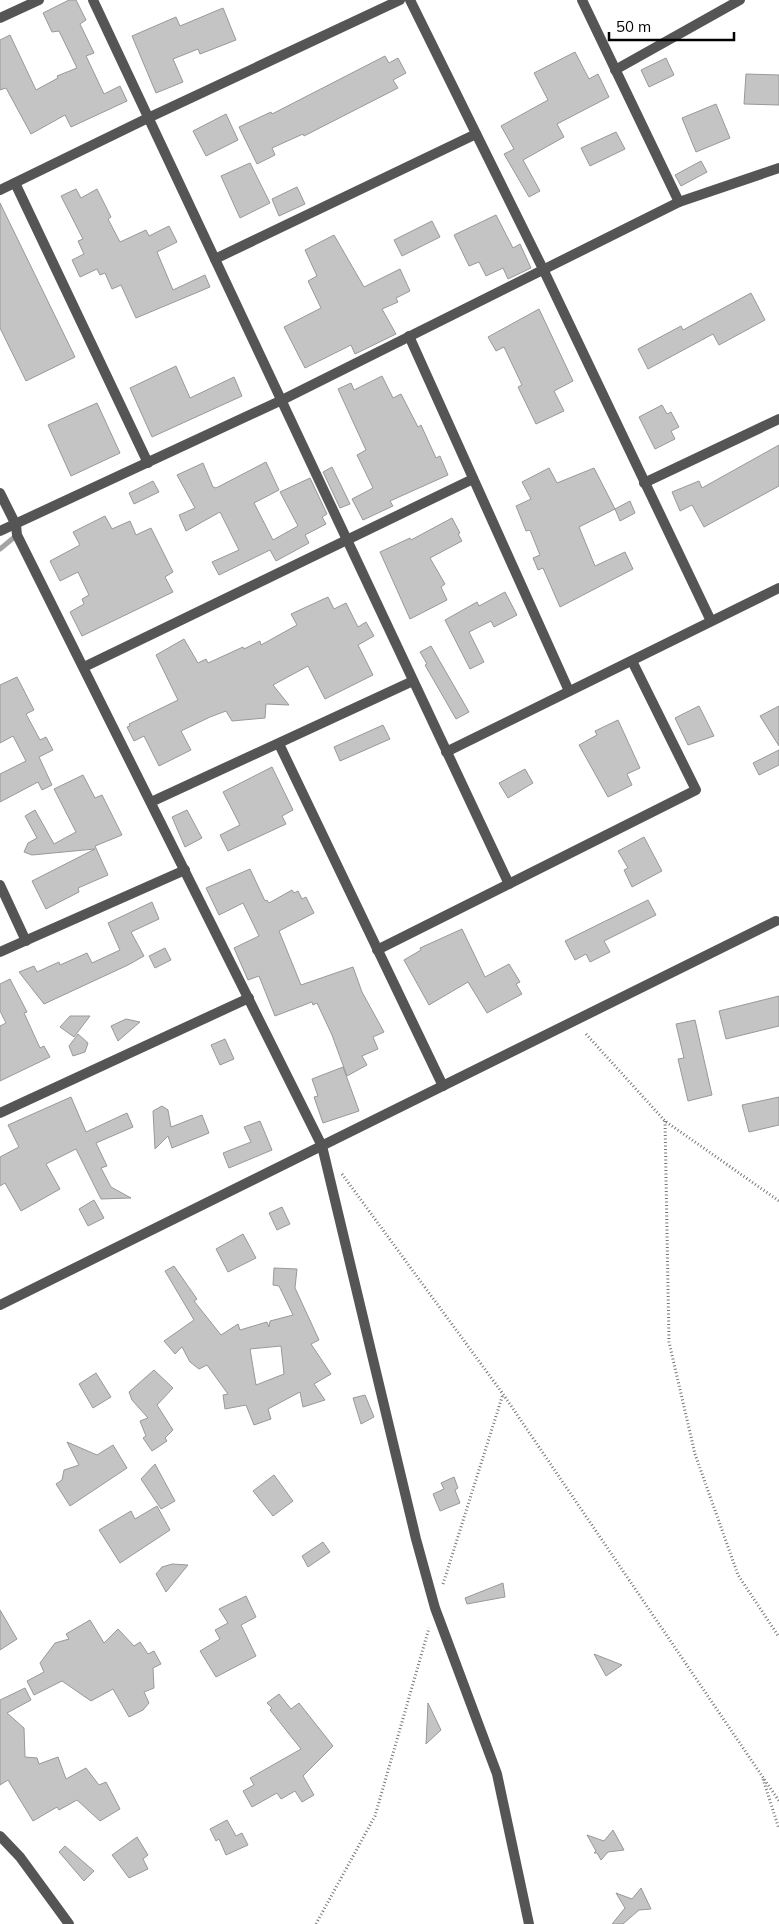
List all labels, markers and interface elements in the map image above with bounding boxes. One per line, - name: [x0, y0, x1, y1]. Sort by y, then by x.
- scale bar: [609, 10, 734, 42]
- text: 50 m: [616, 17, 651, 36]

